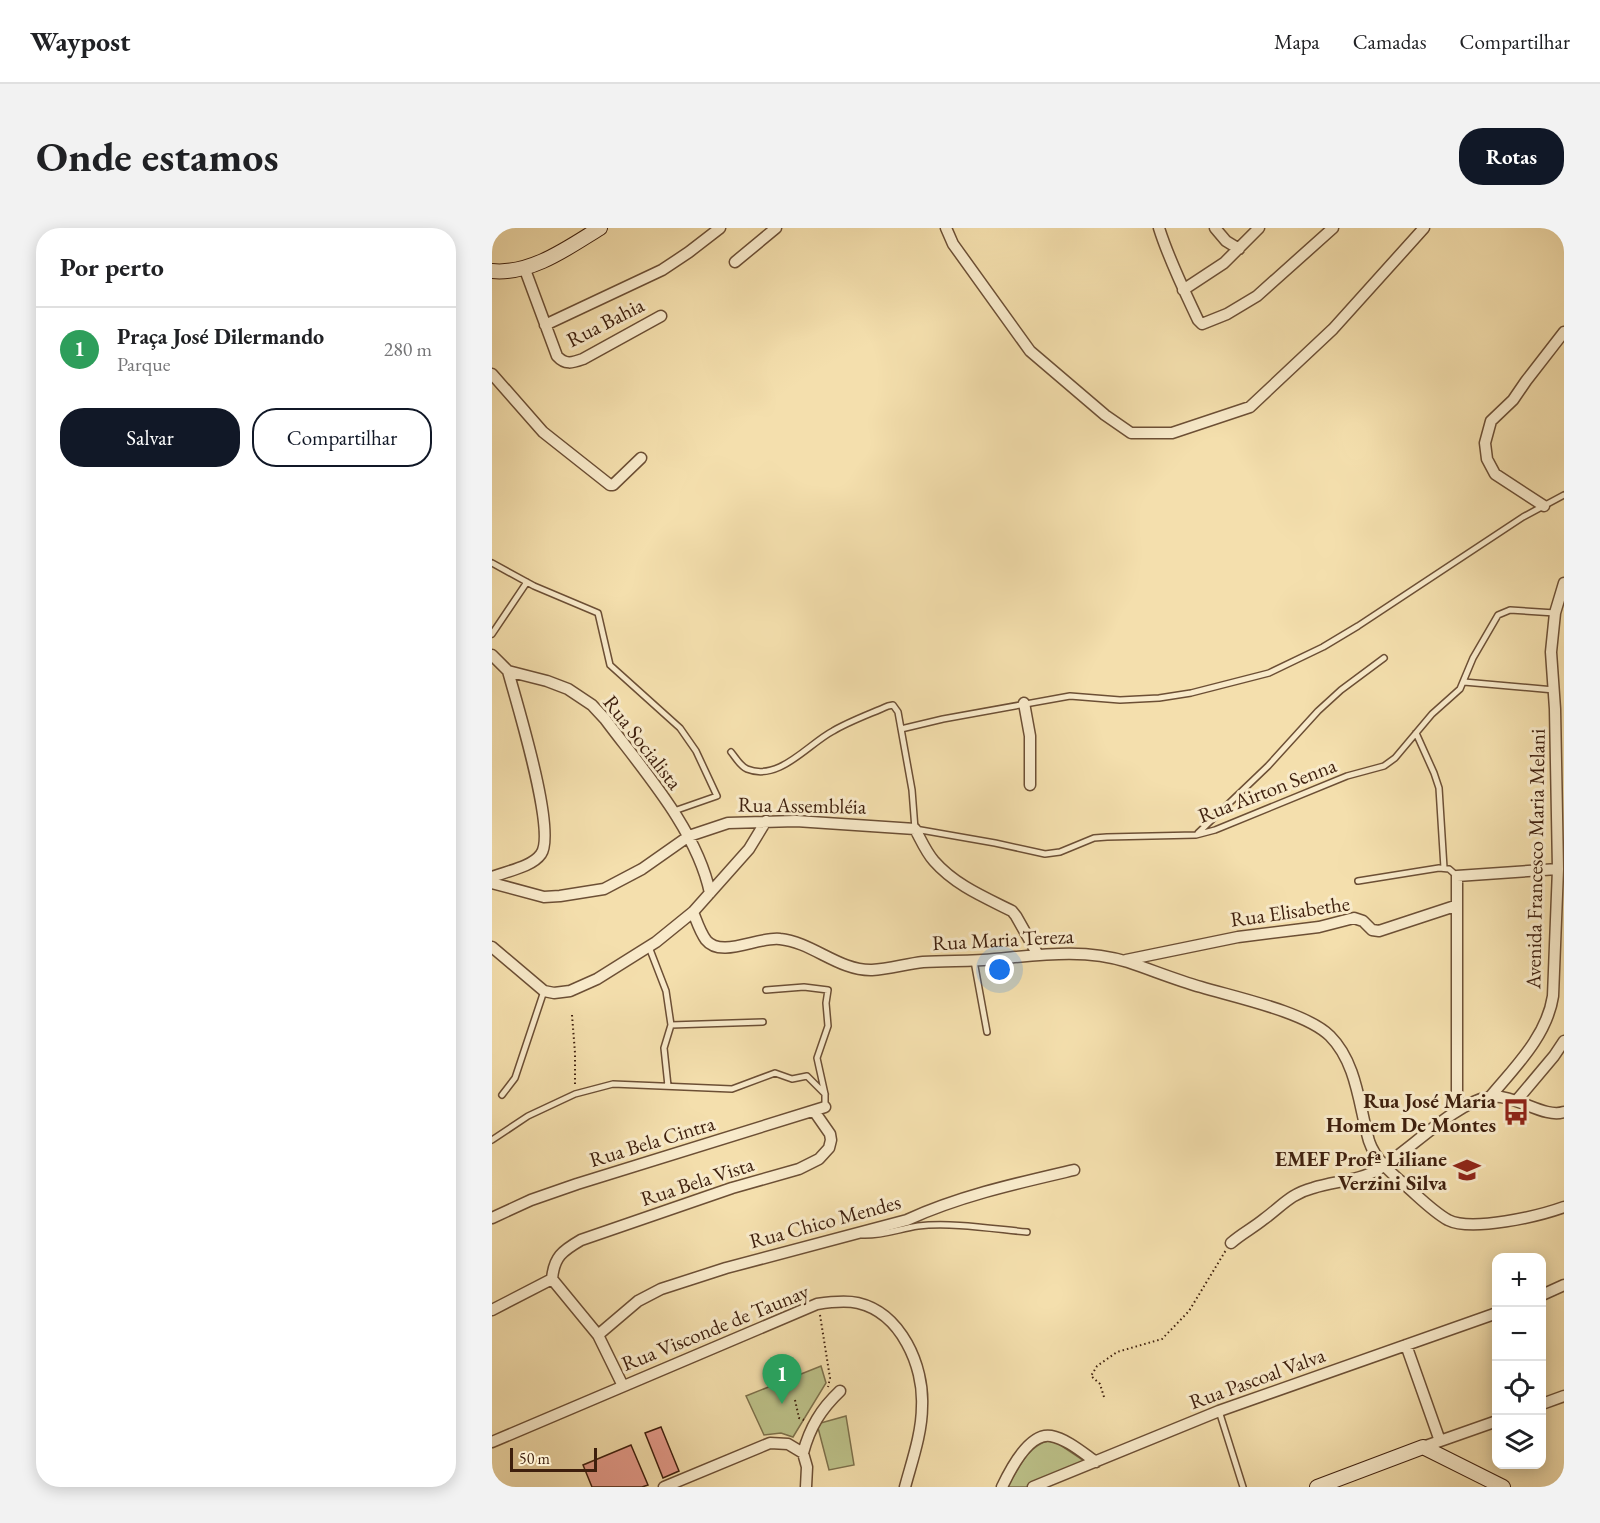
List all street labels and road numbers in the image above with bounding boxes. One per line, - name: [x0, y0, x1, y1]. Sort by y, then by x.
- street label: Rua Bahia: [562, 291, 649, 353]
- street label: Rua Socialista: [598, 689, 689, 795]
- street label: Avenida Francesco Maria Melani: [1519, 729, 1551, 990]
- street label: Rua Airton Senna: [1194, 751, 1341, 829]
- street label: Rua Assembléia: [738, 790, 867, 820]
- street label: Rua Elisabethe: [1228, 889, 1352, 933]
- street label: Rua Maria Tereza: [931, 922, 1075, 956]
- street label: Rua Bela Cintra: [586, 1109, 719, 1173]
- street label: Rua Bela Vista: [637, 1150, 758, 1212]
- street label: Rua Chico Mendes: [746, 1188, 904, 1254]
- street label: Rua Visconde de Taunay: [617, 1277, 813, 1377]
- street label: Rua Pascoal Valva: [1185, 1341, 1329, 1415]

